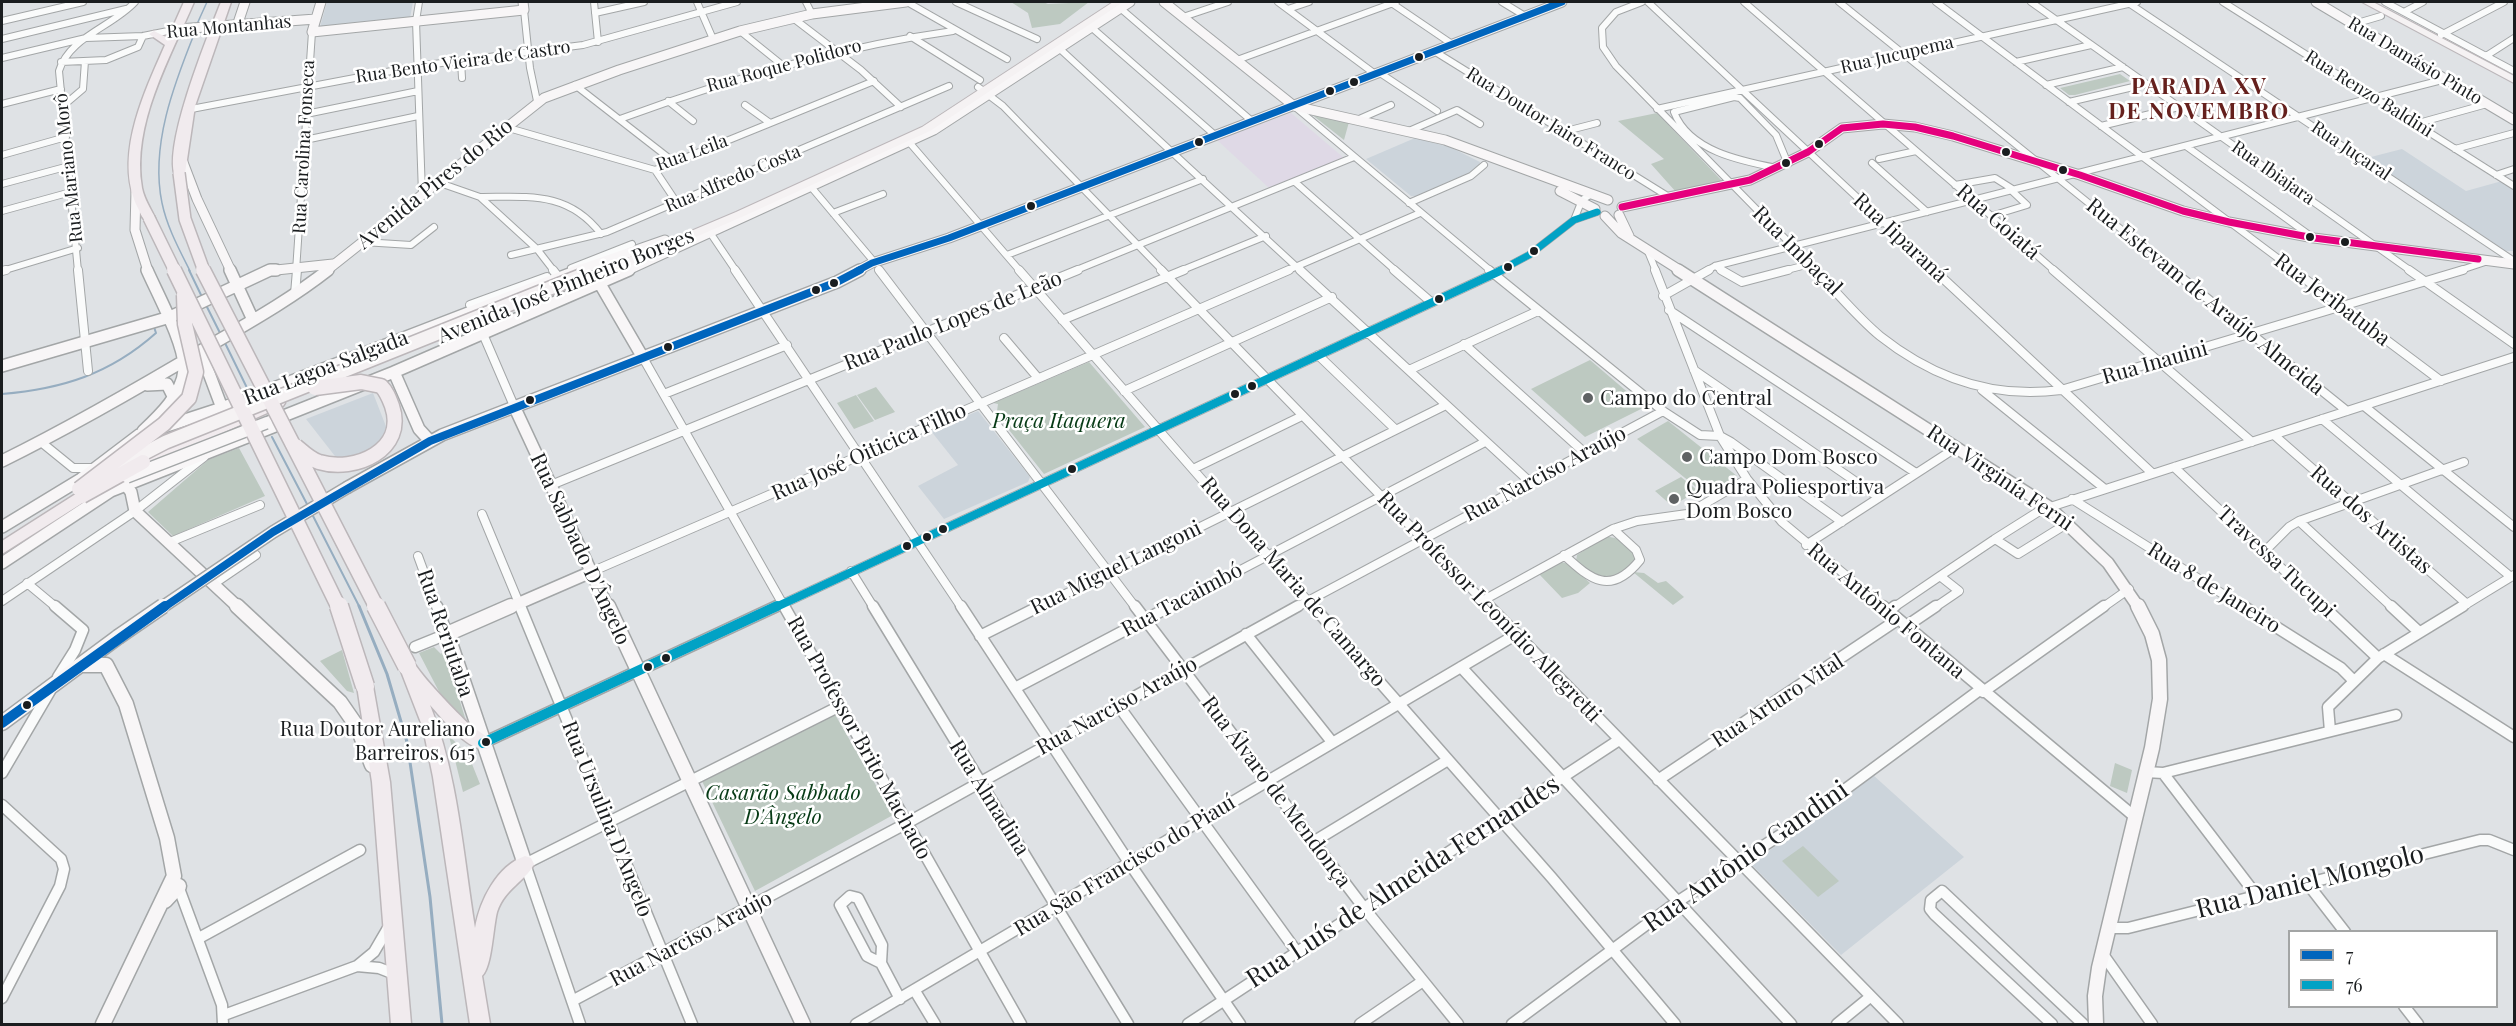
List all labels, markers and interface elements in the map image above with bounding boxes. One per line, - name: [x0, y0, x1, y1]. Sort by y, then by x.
- street label: Rua Montanhas: [166, 11, 292, 43]
- street label: Rua Damásio Pinto: [2344, 12, 2486, 110]
- street label: Rua Jucupema: [1838, 32, 1956, 78]
- street label: Rua Roque Polidoro: [704, 35, 864, 97]
- street label: Rua Bento Vieira de Castro: [354, 36, 572, 88]
- street label: Rua Renzo Baldini: [2301, 46, 2437, 142]
- unlabelled marker: [1413, 51, 1425, 63]
- street label: Rua Carolina Fonseca: [289, 59, 319, 235]
- street label: Rua Doutor Jairo Franco: [1462, 63, 1640, 185]
- district label: PARADA XV DE NOVEMBRO: [2108, 74, 2290, 125]
- unlabelled marker: [1348, 76, 1360, 88]
- unlabelled marker: [1324, 85, 1336, 97]
- street label: Rua Mariano Morô: [50, 92, 88, 244]
- street label: Avenida Pires do Rio: [352, 113, 518, 255]
- street label: Rua Juçaral: [2307, 116, 2395, 186]
- street label: Rua Leila: [653, 130, 731, 176]
- unlabelled marker: [1193, 136, 1205, 148]
- street label: Rua Ibiajara: [2227, 136, 2319, 210]
- unlabelled marker: [1813, 138, 1825, 150]
- street label: Rua Alfredo Costa: [662, 141, 804, 217]
- unlabelled marker: [2000, 146, 2012, 158]
- unlabelled marker: [1780, 157, 1792, 169]
- unlabelled marker: [2057, 164, 2069, 176]
- street label: Rua Goiatá: [1951, 179, 2045, 265]
- street label: Rua Jiparaná: [1848, 188, 1952, 288]
- street label: Rua Estevam de Araújo Almeida: [2081, 193, 2329, 401]
- unlabelled marker: [1025, 200, 1037, 212]
- street label: Rua Imbaçal: [1747, 201, 1847, 301]
- street label: Avenida José Pinheiro Borges: [434, 223, 698, 349]
- unlabelled marker: [2304, 231, 2316, 243]
- unlabelled marker: [2339, 236, 2351, 248]
- unlabelled marker: [1528, 245, 1540, 257]
- street label: Rua Jeribatuba: [2269, 248, 2395, 352]
- unlabelled marker: [1502, 261, 1514, 273]
- street label: Rua Paulo Lopes de Leão: [840, 266, 1066, 376]
- unlabelled marker: [828, 277, 840, 289]
- unlabelled marker: [810, 284, 822, 296]
- unlabelled marker: [1433, 293, 1445, 305]
- street label: Rua Lagoa Salgada: [240, 325, 412, 411]
- street label: Rua Inauini: [2099, 336, 2211, 390]
- unlabelled marker: [662, 341, 674, 353]
- unlabelled marker: [1246, 380, 1258, 392]
- place label: Campo do Central: [1600, 385, 1772, 411]
- unlabelled marker: [1229, 388, 1241, 400]
- marker: Campo do Central: [1581, 391, 1595, 405]
- unlabelled marker: [524, 394, 536, 406]
- street label: Rua José Oiticica Filho: [768, 398, 970, 506]
- park label: Praça Itaquera: [992, 408, 1126, 434]
- street label: Rua Virginía Ferni: [1922, 420, 2078, 536]
- street label: Rua Narciso Araújo: [1460, 421, 1630, 527]
- place label: Campo Dom Bosco: [1699, 444, 1878, 470]
- street label: Rua Sabbado D'Ângelo: [524, 449, 636, 649]
- marker: Campo Dom Bosco: [1680, 450, 1694, 464]
- street label: Rua dos Artistas: [2305, 460, 2437, 580]
- unlabelled marker: [1066, 463, 1078, 475]
- street label: Rua Dona Maria de Camargo: [1195, 472, 1391, 692]
- place label: Quadra Poliesportiva Dom Bosco: [1686, 474, 1884, 524]
- street label: Rua Professor Leonídio Allegretti: [1372, 486, 1606, 728]
- marker: Quadra Poliesportiva Dom Bosco: [1667, 492, 1681, 506]
- street label: Travessa Tucupi: [2212, 501, 2340, 623]
- street label: Rua Miguel Langoni: [1026, 516, 1206, 620]
- unlabelled marker: [937, 523, 949, 535]
- unlabelled marker: [921, 531, 933, 543]
- street label: Rua 8 de Janeiro: [2143, 537, 2285, 639]
- street label: Rua Antônio Fontana: [1802, 538, 1970, 684]
- unlabelled marker: [901, 540, 913, 552]
- street label: Rua Tacaimbó: [1117, 558, 1247, 642]
- street label: Rua Reriutaba: [411, 566, 479, 700]
- street label: Rua Professor Brito Machado: [781, 612, 937, 864]
- street label: Rua Arturo Vital: [1707, 649, 1849, 753]
- street label: Rua Narciso Araújo: [1032, 651, 1202, 761]
- unlabelled marker: [660, 652, 672, 664]
- unlabelled marker: [642, 661, 654, 673]
- street label: Rua Álvaro de Mendonça: [1196, 691, 1356, 893]
- unlabelled marker: [21, 699, 33, 711]
- street label: Rua Ursulina D'Angelo: [556, 717, 658, 921]
- place label: Rua Doutor Aureliano Barreiros, 615: [280, 718, 475, 765]
- marker: Rua Doutor Aureliano Barreiros, 615: [480, 736, 492, 748]
- street label: Rua Almadina: [944, 736, 1034, 860]
- street label: Rua Luís de Almeida Fernandes: [1241, 769, 1565, 995]
- street label: Rua Antônio Gandini: [1637, 775, 1855, 939]
- park label: Casarão Sabbado D'Ângelo: [705, 780, 861, 830]
- street label: Rua São Francisco do Piauí: [1010, 790, 1240, 942]
- street label: Rua Daniel Mongolo: [2193, 839, 2427, 925]
- street label: Rua Narciso Araújo: [606, 886, 776, 992]
- legend: [2288, 930, 2498, 1008]
- text: 7: [2346, 943, 2353, 967]
- text: 76: [2346, 973, 2363, 997]

